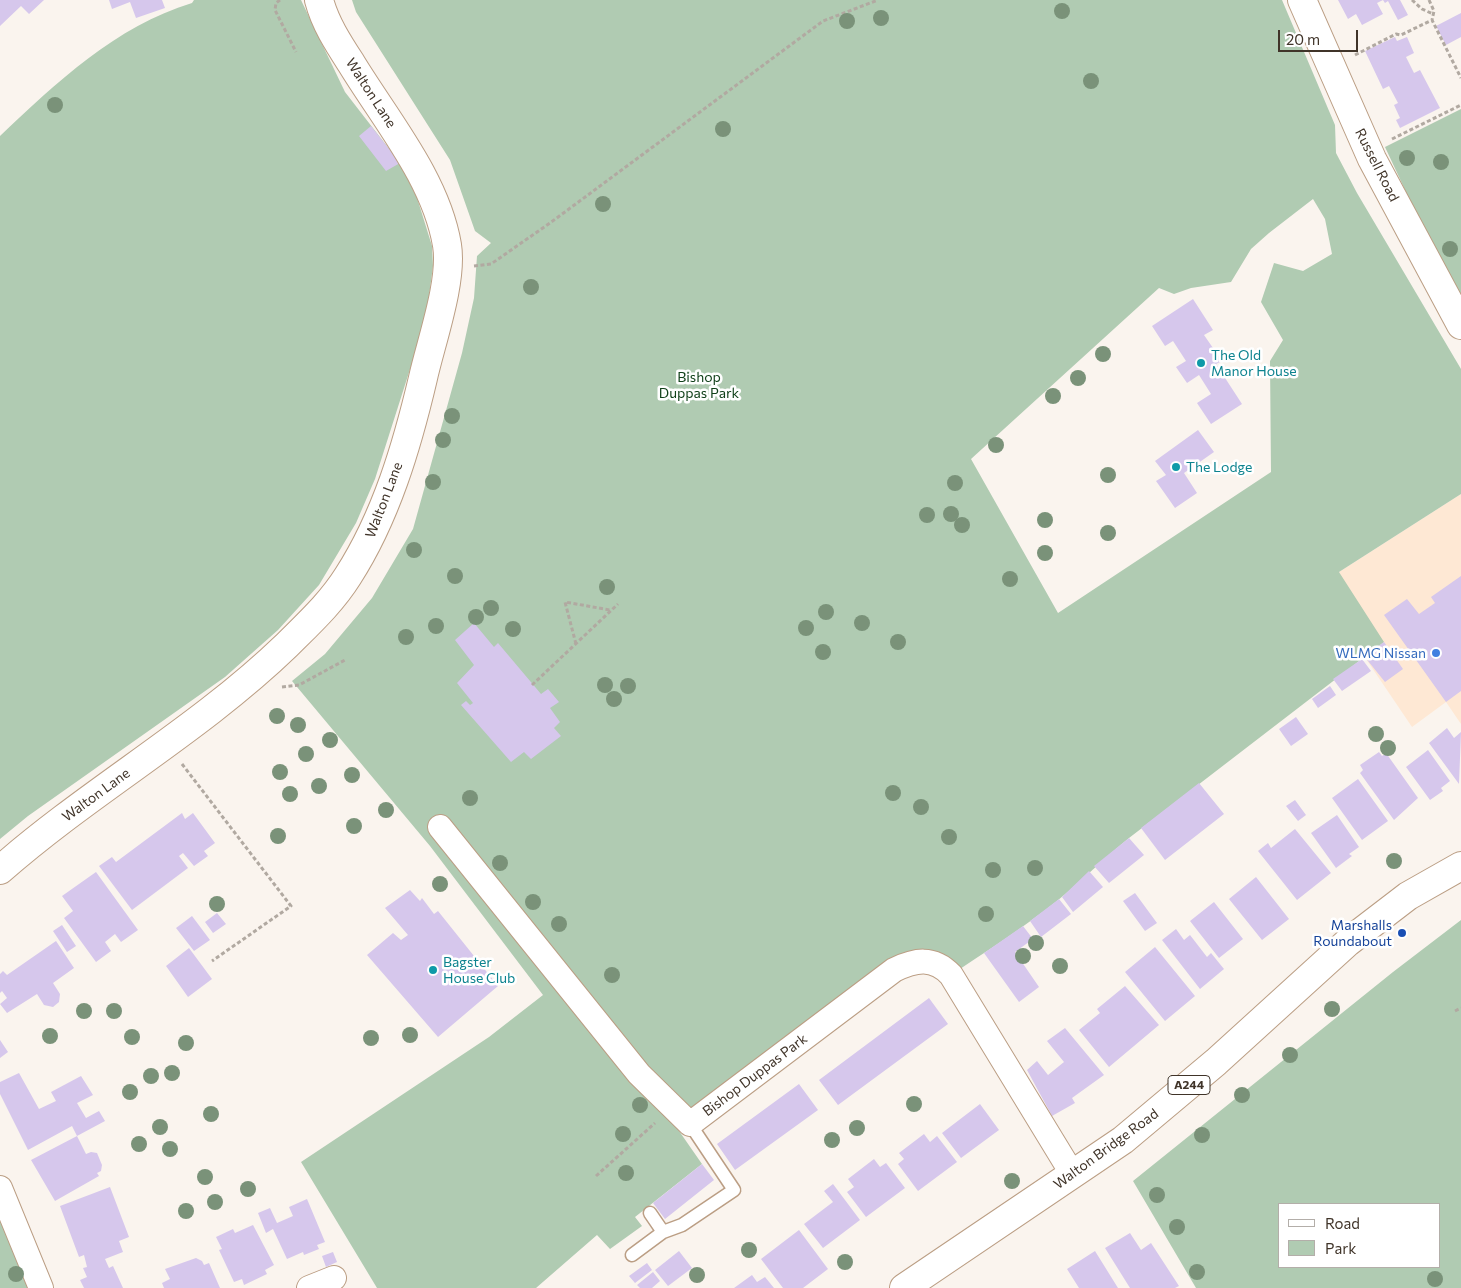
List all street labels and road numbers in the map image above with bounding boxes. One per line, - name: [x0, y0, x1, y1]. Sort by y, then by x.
- street label: Walton Lane: [342, 55, 400, 131]
- street label: Russell Road: [1351, 126, 1403, 204]
- street label: Walton Lane: [362, 460, 406, 540]
- street label: Walton Lane: [59, 765, 133, 825]
- street label: Bishop Duppas Park: [699, 1030, 811, 1120]
- road number: A244: [1168, 1076, 1210, 1094]
- street label: Walton Bridge Road: [1050, 1105, 1162, 1193]

